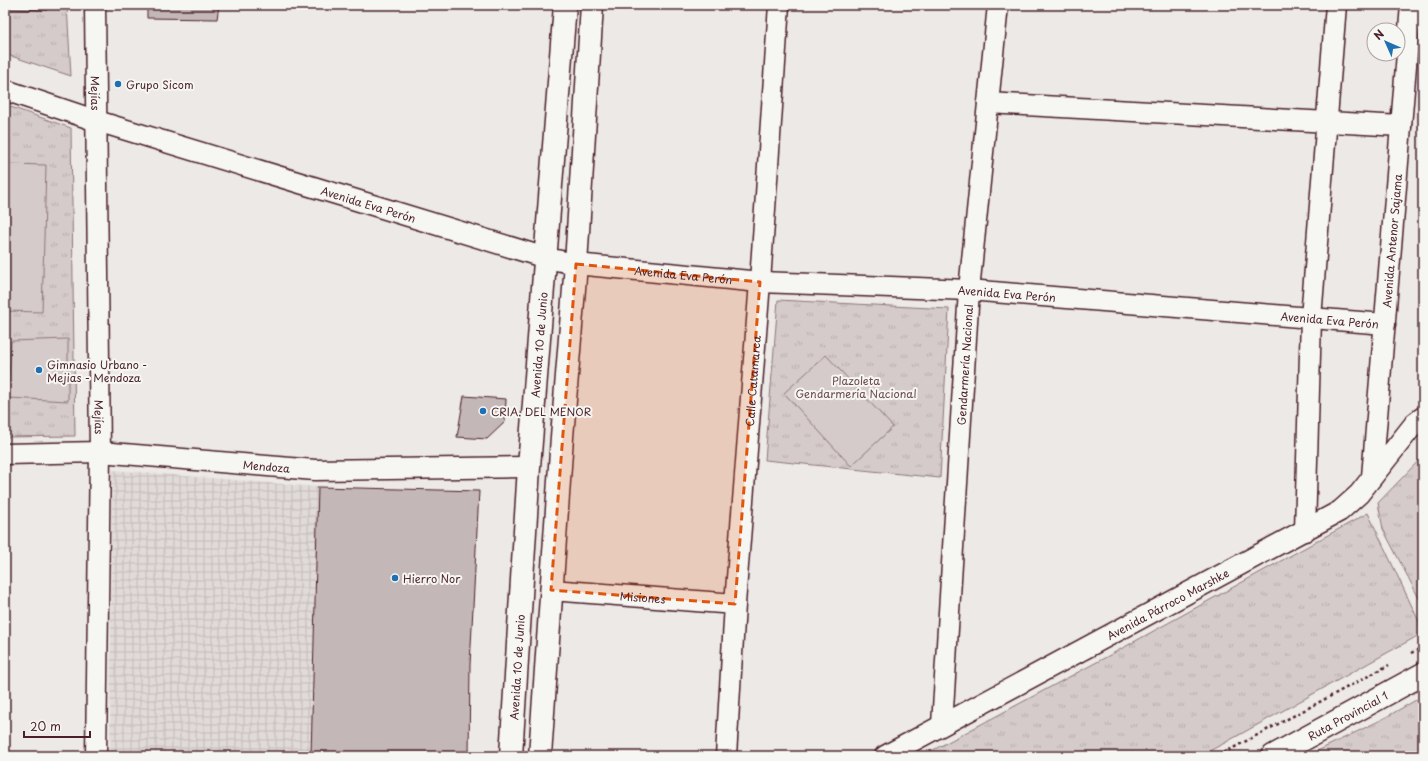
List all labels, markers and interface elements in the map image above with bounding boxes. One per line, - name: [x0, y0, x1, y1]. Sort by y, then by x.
- north arrow: [1366, 22, 1406, 62]
- text: N: [1369, 25, 1388, 44]
- street label: Mejías: [87, 76, 105, 110]
- place label: Grupo Sicom: [126, 76, 194, 93]
- marker: Grupo Sicom: [113, 79, 123, 89]
- street label: Avenida Antenor Sajama: [1378, 173, 1406, 308]
- street label: Avenida Eva Perón: [319, 181, 418, 226]
- street label: Avenida Eva Perón: [634, 261, 733, 288]
- street label: Avenida Eva Perón: [957, 281, 1057, 306]
- street label: Avenida 10 de Junio: [526, 291, 551, 398]
- street label: Gendarmería Nacional: [952, 304, 977, 426]
- street label: Avenida Eva Perón: [1280, 307, 1380, 332]
- street label: Calle Catamarca: [740, 334, 764, 427]
- place label: Gimnasio Urbano - Mejias - Mendoza: [47, 356, 147, 386]
- marker: Gimnasio Urbano - Mejias - Mendoza: [34, 365, 44, 375]
- park label: Plazoleta Gendarmería Nacional: [796, 372, 917, 402]
- street label: Mejías: [91, 400, 108, 434]
- place label: CRIA. DEL MENOR: [491, 403, 591, 420]
- marker: CRIA. DEL MENOR: [478, 406, 488, 416]
- street label: Mendoza: [242, 455, 291, 476]
- street label: Avenida Párroco Marshke: [1103, 564, 1232, 644]
- place label: Hierro Nor: [403, 570, 461, 587]
- marker: Hierro Nor: [390, 573, 400, 583]
- street label: Misiones: [619, 587, 666, 607]
- street label: Avenida 10 de Junio: [505, 614, 528, 721]
- street label: Ruta Provincial 1: [1304, 686, 1391, 744]
- scale bar: [24, 713, 90, 739]
- text: 20 m: [30, 717, 61, 735]

